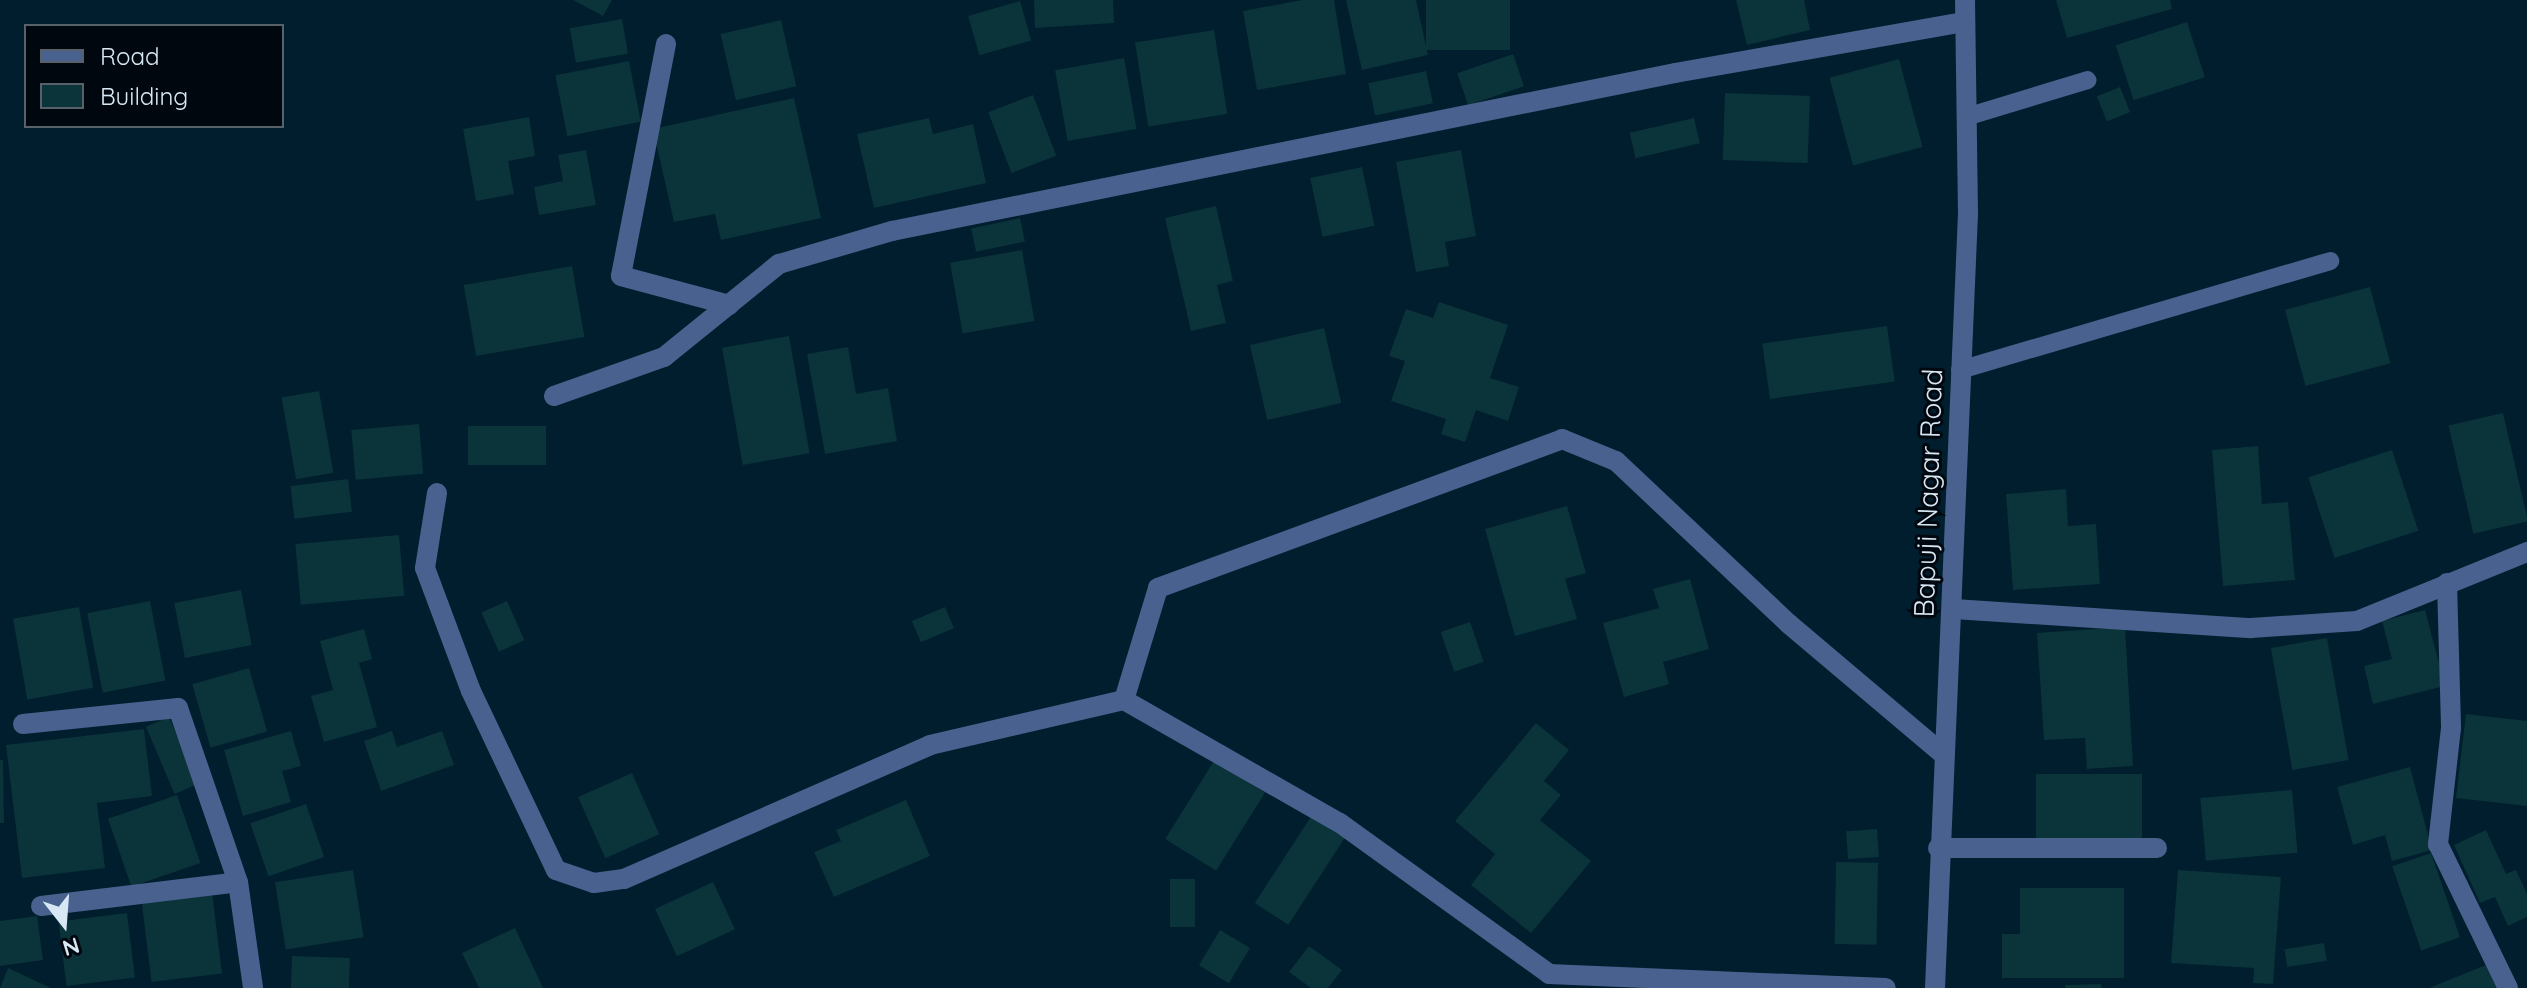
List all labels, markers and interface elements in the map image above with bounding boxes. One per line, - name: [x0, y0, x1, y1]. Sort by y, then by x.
- legend: [24, 24, 284, 128]
- text: Road: [100, 41, 160, 71]
- text: Building: [100, 81, 188, 111]
- street label: Bapuji Nagar Road: [1907, 368, 1949, 618]
- north arrow: [24, 884, 104, 964]
- text: N: [59, 931, 83, 963]

